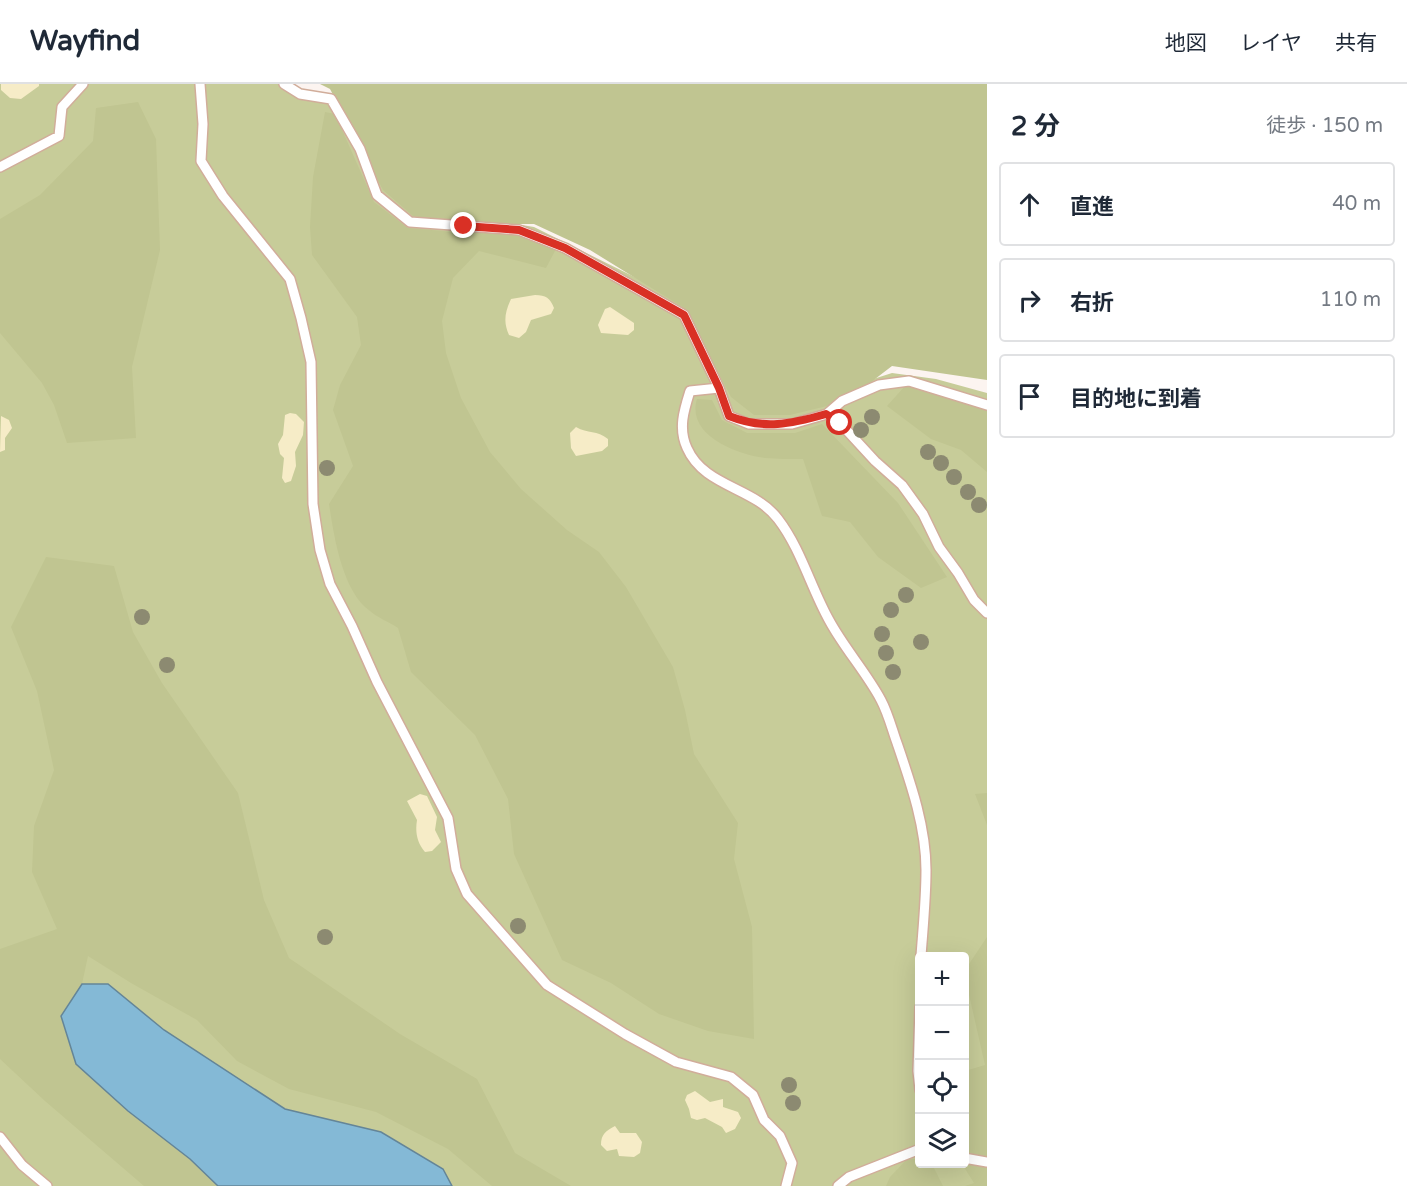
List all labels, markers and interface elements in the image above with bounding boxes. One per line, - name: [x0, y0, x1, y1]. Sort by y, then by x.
- text: Wayfind: [30, 24, 140, 58]
- text: 地図: [1165, 31, 1207, 56]
- text: レイヤ: [1240, 31, 1302, 56]
- text: 共有: [1335, 31, 1377, 56]
- text: 2 分: [1011, 111, 1060, 142]
- text: 徒歩 · 150 m: [1266, 114, 1383, 138]
- icon: ahead: [1013, 188, 1046, 221]
- text: 40 m: [1332, 192, 1381, 216]
- text: 直進: [1070, 194, 1114, 220]
- route end: [450, 212, 476, 238]
- icon: right: [1013, 284, 1046, 317]
- text: 110 m: [1320, 288, 1381, 312]
- text: 右折: [1070, 290, 1114, 316]
- icon: arrive: [1013, 380, 1046, 413]
- text: 目的地に到着: [1070, 386, 1202, 412]
- route start: [826, 409, 852, 435]
- map controls: [915, 952, 969, 1168]
- button: +: [915, 952, 969, 1006]
- button: −: [915, 1006, 969, 1060]
- button: locate: [915, 1060, 969, 1114]
- button: layers: [915, 1114, 969, 1168]

